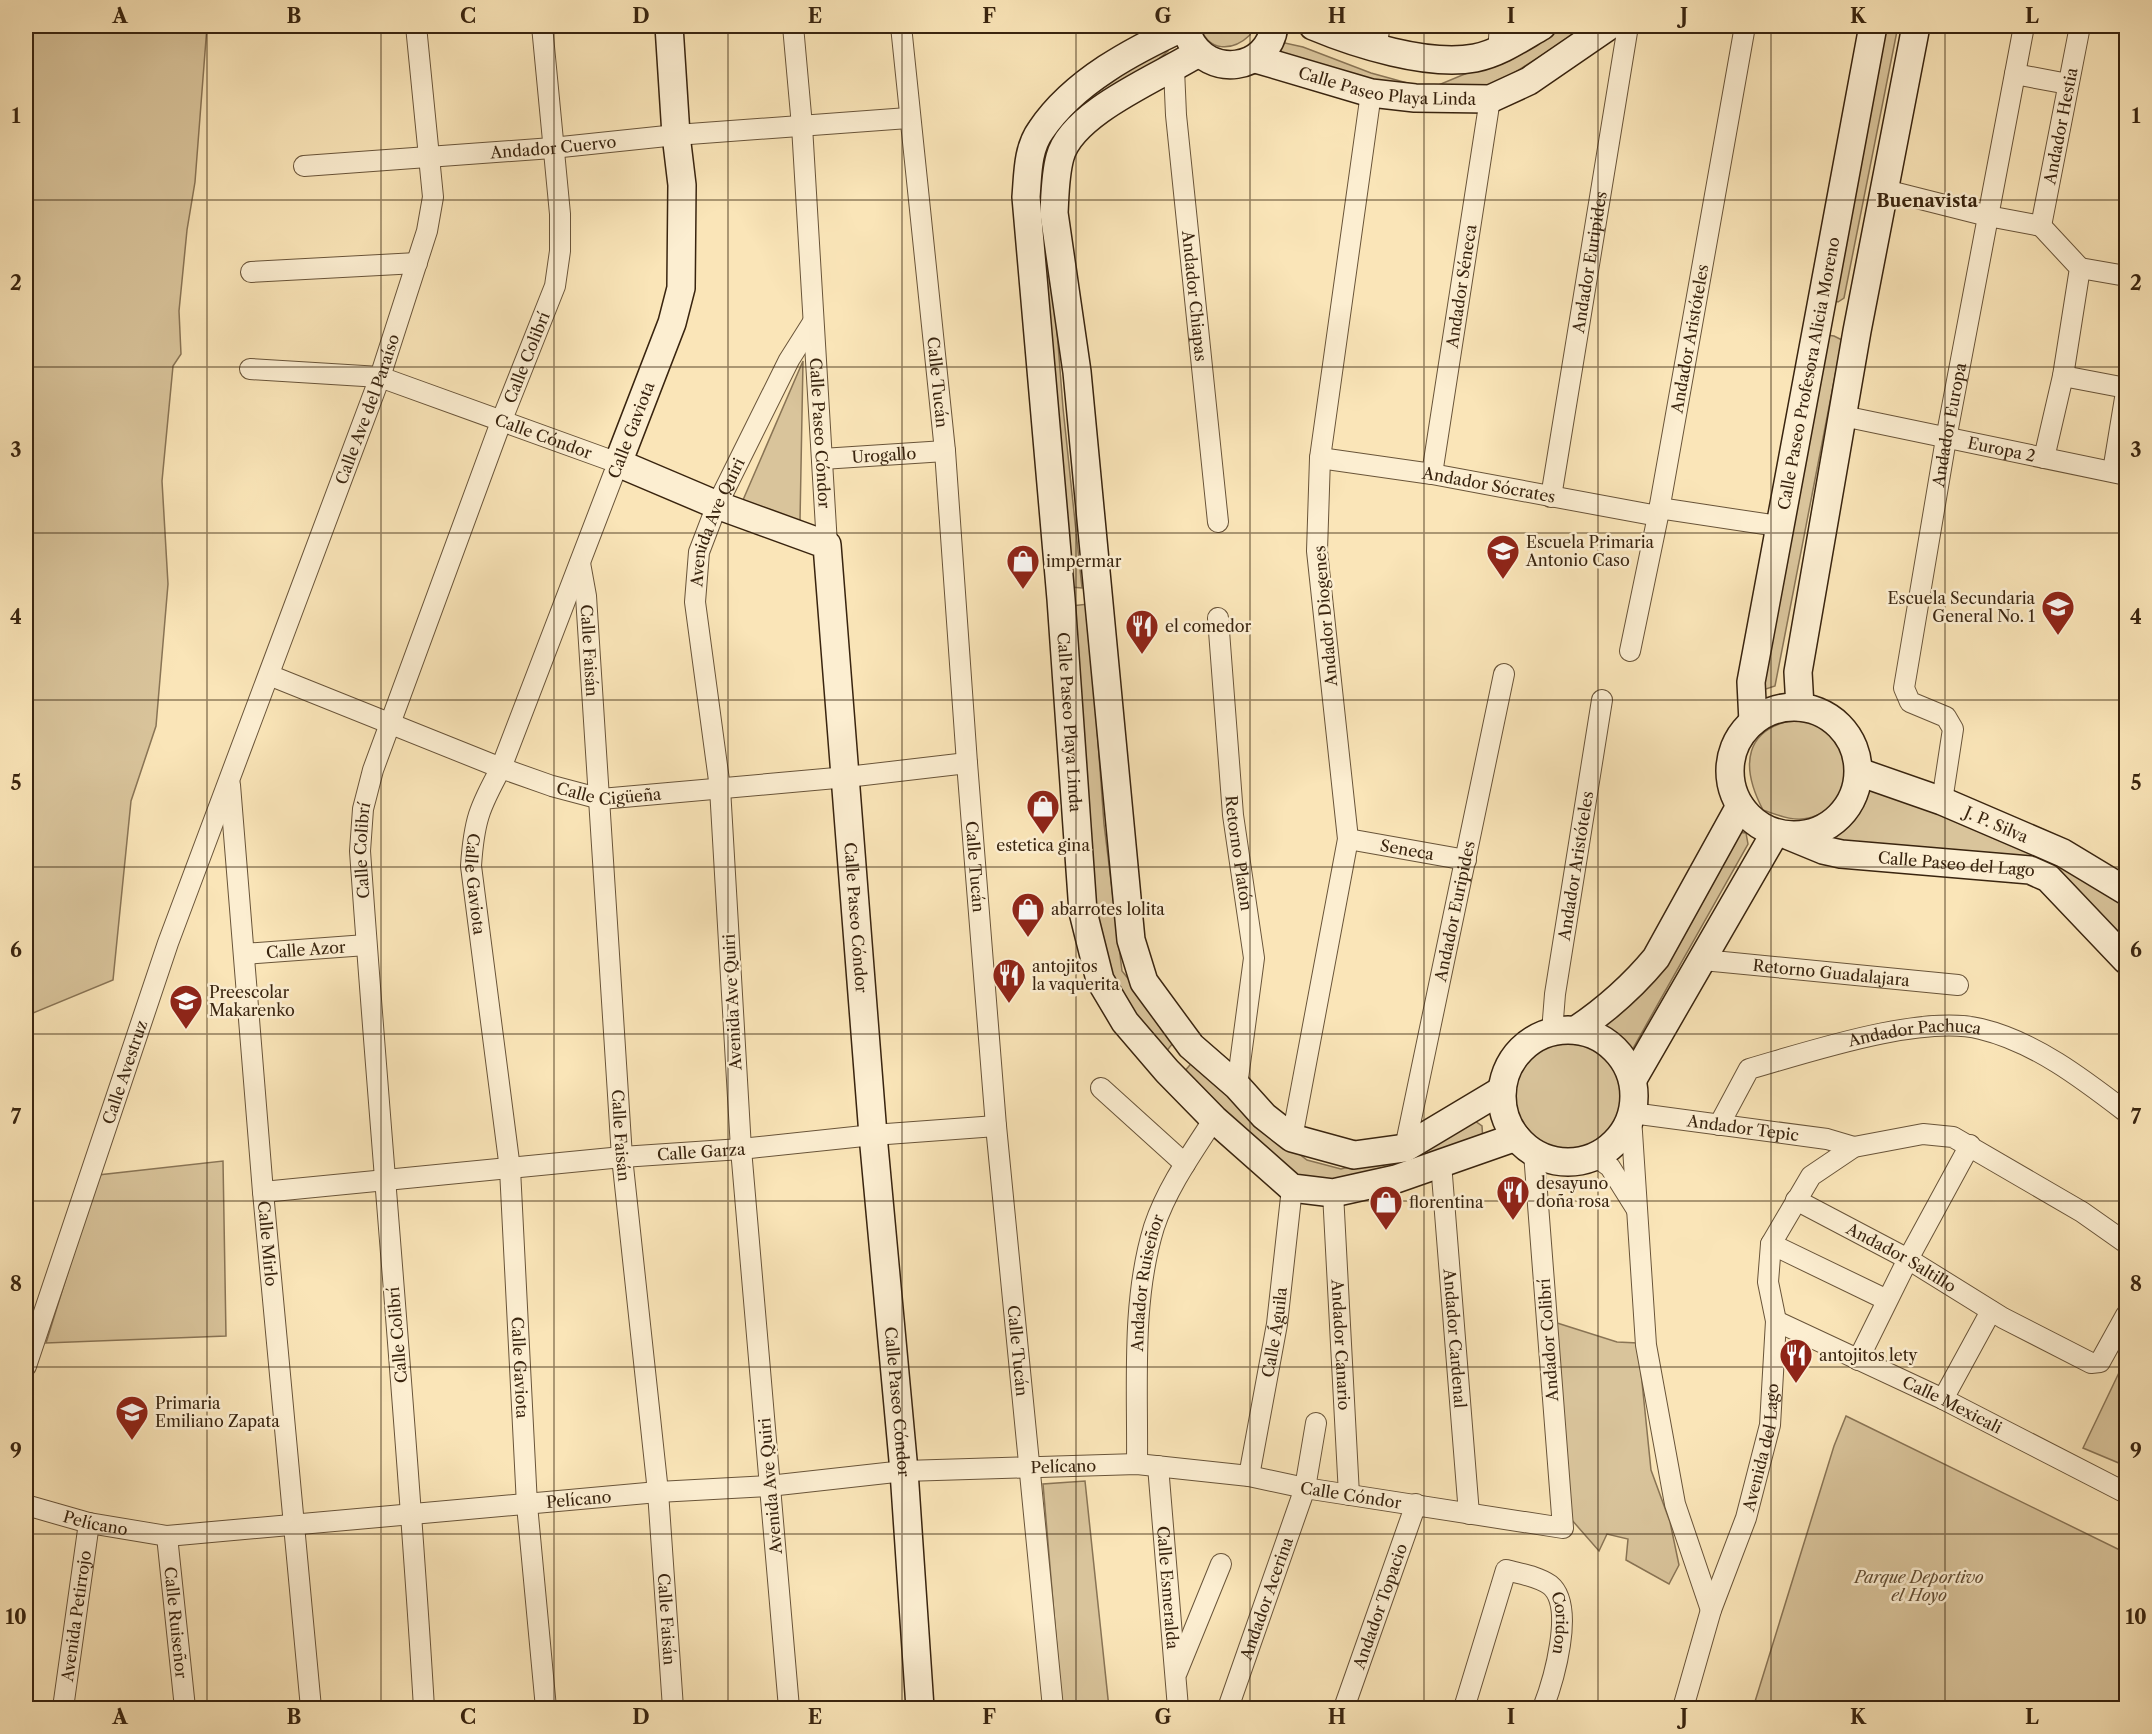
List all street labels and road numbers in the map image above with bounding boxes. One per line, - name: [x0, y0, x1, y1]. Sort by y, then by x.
- street label: Calle Paseo Playa Linda: [1296, 62, 1477, 109]
- street label: Andador Hestia: [2039, 65, 2082, 187]
- street label: Andador Cuervo: [489, 131, 617, 163]
- street label: Andador Euripides: [1568, 190, 1611, 335]
- street label: Andador Séneca: [1441, 223, 1481, 350]
- street label: Andador Chiapas: [1178, 229, 1211, 362]
- street label: Calle Paseo Profesora Alicia Moreno: [1773, 235, 1844, 511]
- street label: Andador Aristóteles: [1666, 263, 1713, 416]
- street label: Calle Colibrí: [499, 309, 554, 406]
- street label: Calle Ave del Paraíso: [331, 331, 403, 487]
- street label: Calle Tucán: [923, 336, 953, 429]
- street label: Calle Paseo Cóndor: [806, 357, 835, 509]
- street label: Andador Europa: [1928, 360, 1970, 489]
- street label: Calle Gaviota: [603, 378, 659, 481]
- street label: Calle Cóndor: [492, 409, 595, 463]
- street label: Europa 2: [1966, 432, 2037, 466]
- street label: Urogallo: [851, 443, 917, 467]
- street label: Avenida Ave Quiri: [686, 454, 749, 588]
- street label: Andador Sócrates: [1420, 463, 1557, 507]
- street label: Andador Diogenes: [1309, 545, 1341, 688]
- street label: Calle Faisán: [577, 604, 602, 697]
- street label: Calle Paseo Playa Linda: [1053, 631, 1086, 813]
- street label: Calle Cigüeña: [554, 778, 663, 809]
- street label: Andador Aristóteles: [1554, 790, 1597, 943]
- street label: Retorno Platón: [1222, 795, 1257, 912]
- street label: Calle Colibrí: [350, 800, 374, 899]
- street label: J. P. Silva: [1959, 801, 2032, 847]
- street label: Calle Tucán: [962, 820, 989, 913]
- street label: Calle Gaviota: [461, 832, 490, 937]
- street label: Seneca: [1379, 835, 1436, 864]
- street label: Andador Euripides: [1430, 839, 1479, 984]
- street label: Calle Paseo Cóndor: [840, 842, 872, 994]
- street label: Calle Paseo del Lago: [1877, 847, 2036, 880]
- street label: Avenida Ave Quiri: [718, 933, 746, 1072]
- street label: Calle Azor: [265, 937, 347, 962]
- street label: Retorno Guadalajara: [1752, 955, 1911, 990]
- street label: Andador Pachuca: [1845, 1016, 1984, 1051]
- street label: Calle Avestruz: [98, 1018, 151, 1127]
- street label: Calle Faisán: [608, 1089, 635, 1182]
- street label: Andador Tepic: [1685, 1110, 1800, 1145]
- street label: Calle Garza: [656, 1139, 746, 1165]
- street label: Calle Mirlo: [254, 1200, 282, 1287]
- street label: Andador Ruiseñor: [1127, 1211, 1168, 1353]
- street label: Andador Saltillo: [1842, 1218, 1960, 1297]
- street label: Andador Cardenal: [1439, 1267, 1471, 1409]
- street label: Andador Canario: [1328, 1278, 1355, 1411]
- street label: Andador Colibrí: [1534, 1278, 1562, 1403]
- street label: Calle Colibrí: [383, 1286, 411, 1384]
- street label: Calle Águila: [1257, 1286, 1291, 1379]
- street label: Calle Tucán: [1004, 1304, 1032, 1397]
- street label: Calle Gaviota: [507, 1316, 533, 1419]
- street label: Calle Paseo Cóndor: [881, 1326, 914, 1478]
- street label: Calle Mexicali: [1899, 1372, 2005, 1438]
- street label: Avenida del Lago: [1738, 1383, 1782, 1514]
- street label: Avenida Ave Quiri: [754, 1417, 786, 1556]
- street label: Pelícano: [1030, 1455, 1097, 1477]
- street label: Calle Cóndor: [1299, 1477, 1403, 1513]
- street label: Pelícano: [545, 1486, 612, 1512]
- street label: Pelícano: [61, 1506, 130, 1539]
- street label: Calle Esmeralda: [1153, 1525, 1183, 1651]
- street label: Andador Acerina: [1235, 1534, 1297, 1664]
- street label: Andador Topacio: [1348, 1541, 1411, 1672]
- street label: Avenida Petirrojo: [57, 1549, 95, 1684]
- street label: Calle Ruiseñor: [160, 1566, 192, 1680]
- street label: Calle Faisán: [654, 1572, 680, 1666]
- street label: Coridon: [1547, 1588, 1572, 1656]

